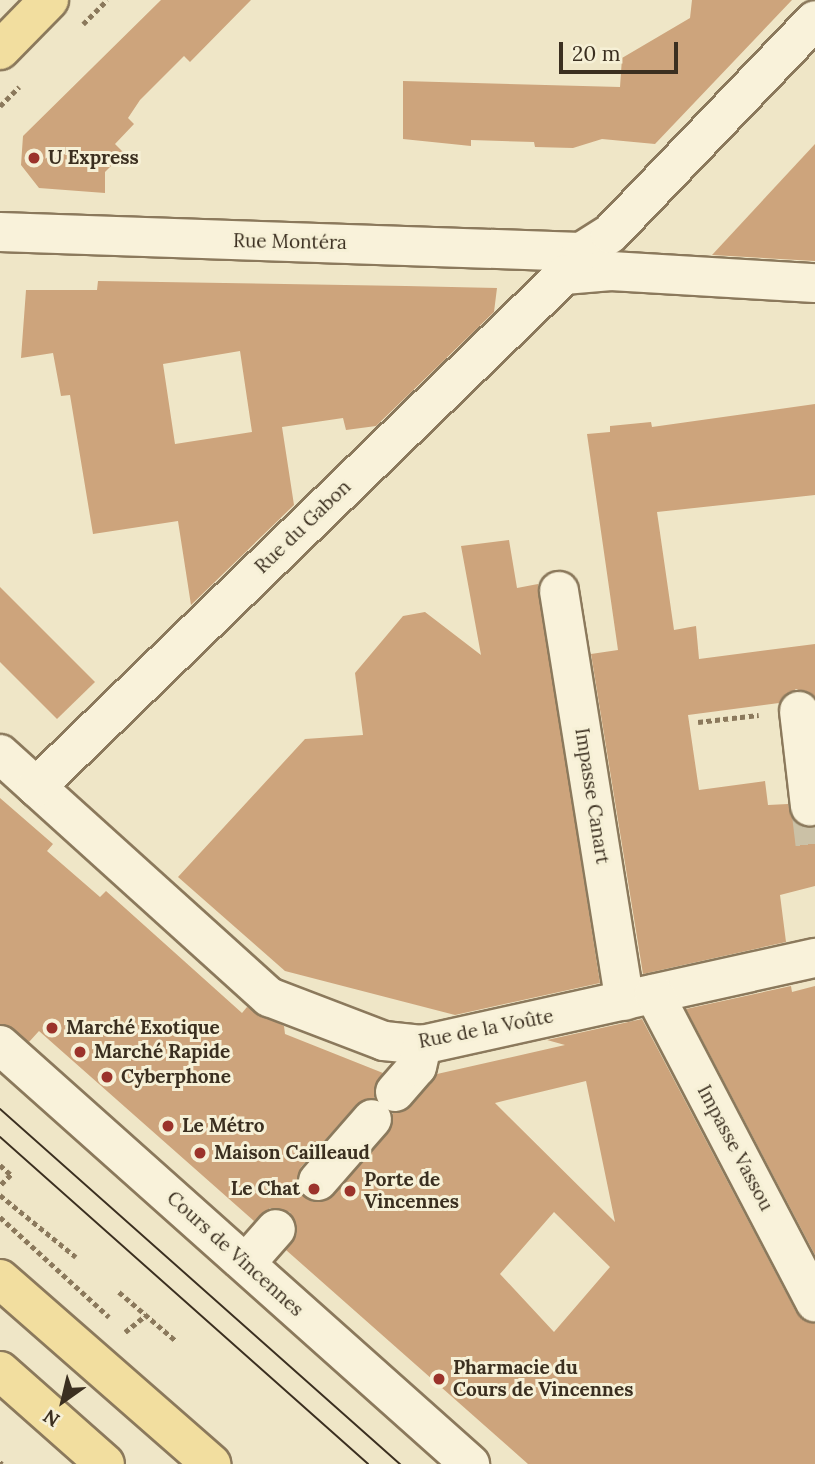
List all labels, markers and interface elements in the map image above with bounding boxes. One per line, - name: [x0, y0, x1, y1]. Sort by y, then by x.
- scale bar: [563, 28, 682, 72]
- text: 20 m: [572, 40, 621, 67]
- place label: U Express: [48, 147, 139, 169]
- marker: U Express: [26, 150, 42, 166]
- street label: Rue Montéra: [233, 230, 347, 254]
- street label: Rue du Gabon: [250, 476, 356, 578]
- street label: Impasse Canart: [570, 726, 614, 866]
- street label: Rue de la Voûte: [417, 1005, 555, 1053]
- place label: Marché Exotique: [66, 1017, 220, 1039]
- marker: Marché Exotique: [44, 1020, 60, 1036]
- place label: Marché Rapide: [94, 1041, 230, 1063]
- marker: Marché Rapide: [72, 1044, 88, 1060]
- place label: Cyberphone: [121, 1066, 231, 1088]
- marker: Cyberphone: [99, 1069, 115, 1085]
- street label: Impasse Vassou: [692, 1081, 778, 1215]
- place label: Le Métro: [182, 1115, 265, 1137]
- marker: Le Métro: [160, 1118, 176, 1134]
- place label: Maison Cailleaud: [214, 1142, 370, 1164]
- marker: Maison Cailleaud: [192, 1145, 208, 1161]
- place label: Porte de Vincennes: [364, 1169, 459, 1213]
- place label: Le Chat: [231, 1178, 300, 1200]
- marker: Le Chat: [306, 1181, 322, 1197]
- marker: Porte de Vincennes: [342, 1183, 358, 1199]
- street label: Cours de Vincennes: [162, 1187, 308, 1321]
- place label: Pharmacie du Cours de Vincennes: [453, 1357, 633, 1401]
- north arrow: [28, 1366, 98, 1436]
- marker: Pharmacie du Cours de Vincennes: [431, 1371, 447, 1387]
- text: N: [38, 1404, 64, 1432]

